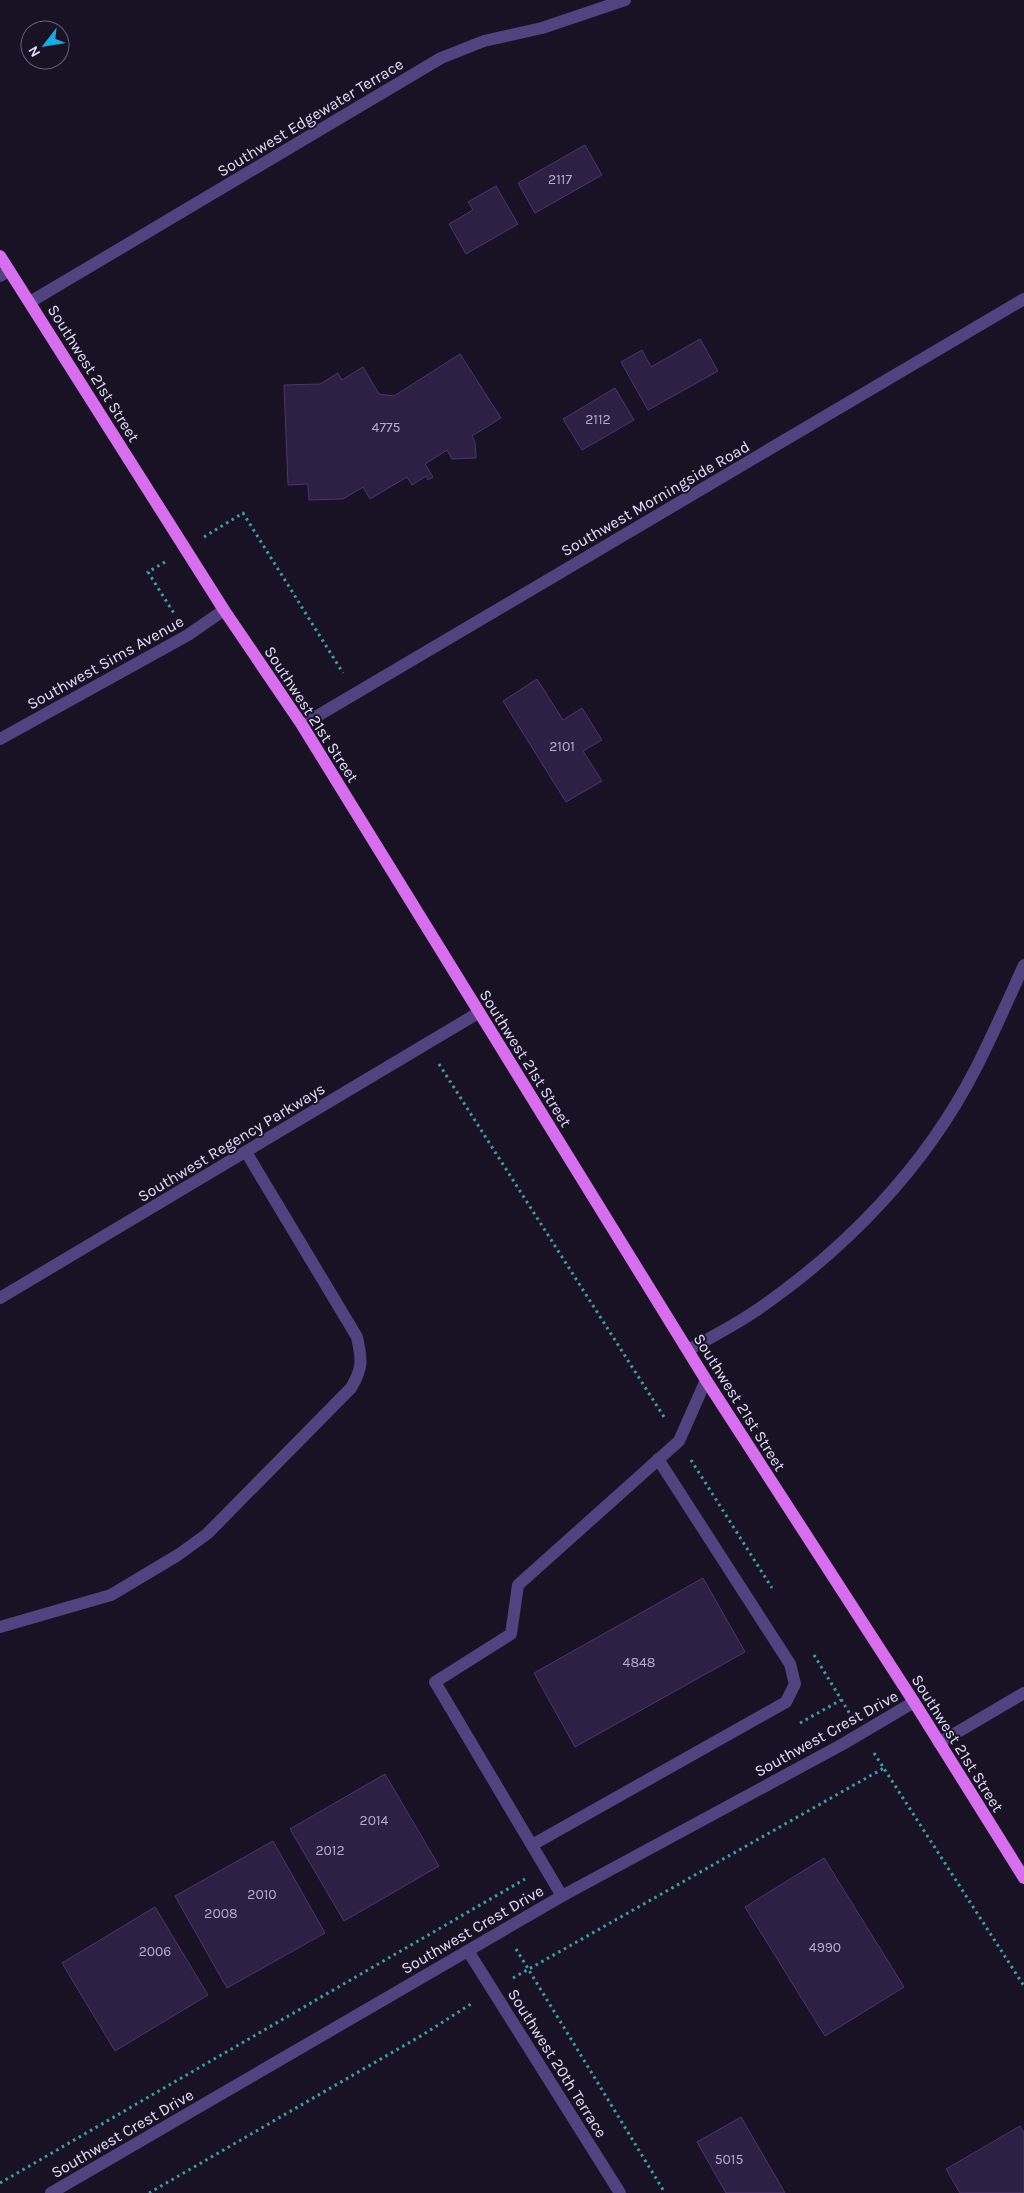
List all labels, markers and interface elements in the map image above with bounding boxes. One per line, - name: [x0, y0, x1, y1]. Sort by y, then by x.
- north arrow: [20, 20, 70, 70]
- text: N: [24, 43, 44, 60]
- street label: Southwest Edgewater Terrace: [214, 54, 407, 181]
- house number: 2117: [548, 171, 572, 188]
- street label: Southwest 21st Street: [44, 301, 144, 446]
- house number: 2112: [585, 411, 611, 428]
- house number: 4775: [372, 419, 401, 436]
- street label: Southwest Morningside Road: [558, 437, 753, 560]
- street label: Southwest Sims Avenue: [24, 611, 187, 713]
- street label: Southwest 21st Street: [260, 643, 363, 786]
- house number: 2101: [549, 738, 575, 755]
- street label: Southwest 21st Street: [476, 986, 576, 1131]
- street label: Southwest Regency Parkways: [134, 1079, 328, 1206]
- street label: Southwest 21st Street: [690, 1330, 790, 1475]
- house number: 4848: [623, 1654, 655, 1671]
- street label: Southwest 21st Street: [908, 1671, 1008, 1816]
- street label: Southwest Crest Drive: [751, 1686, 901, 1781]
- house number: 2014: [360, 1812, 389, 1829]
- house number: 2012: [315, 1842, 345, 1859]
- street label: Southwest Crest Drive: [398, 1881, 547, 1978]
- house number: 2010: [247, 1886, 277, 1903]
- house number: 2008: [204, 1905, 238, 1922]
- house number: 4990: [809, 1939, 841, 1956]
- house number: 2006: [139, 1943, 171, 1960]
- street label: Southwest 20th Terrace: [504, 1985, 611, 2141]
- street label: Southwest Crest Drive: [48, 2085, 197, 2182]
- house number: 5015: [715, 2151, 743, 2168]

